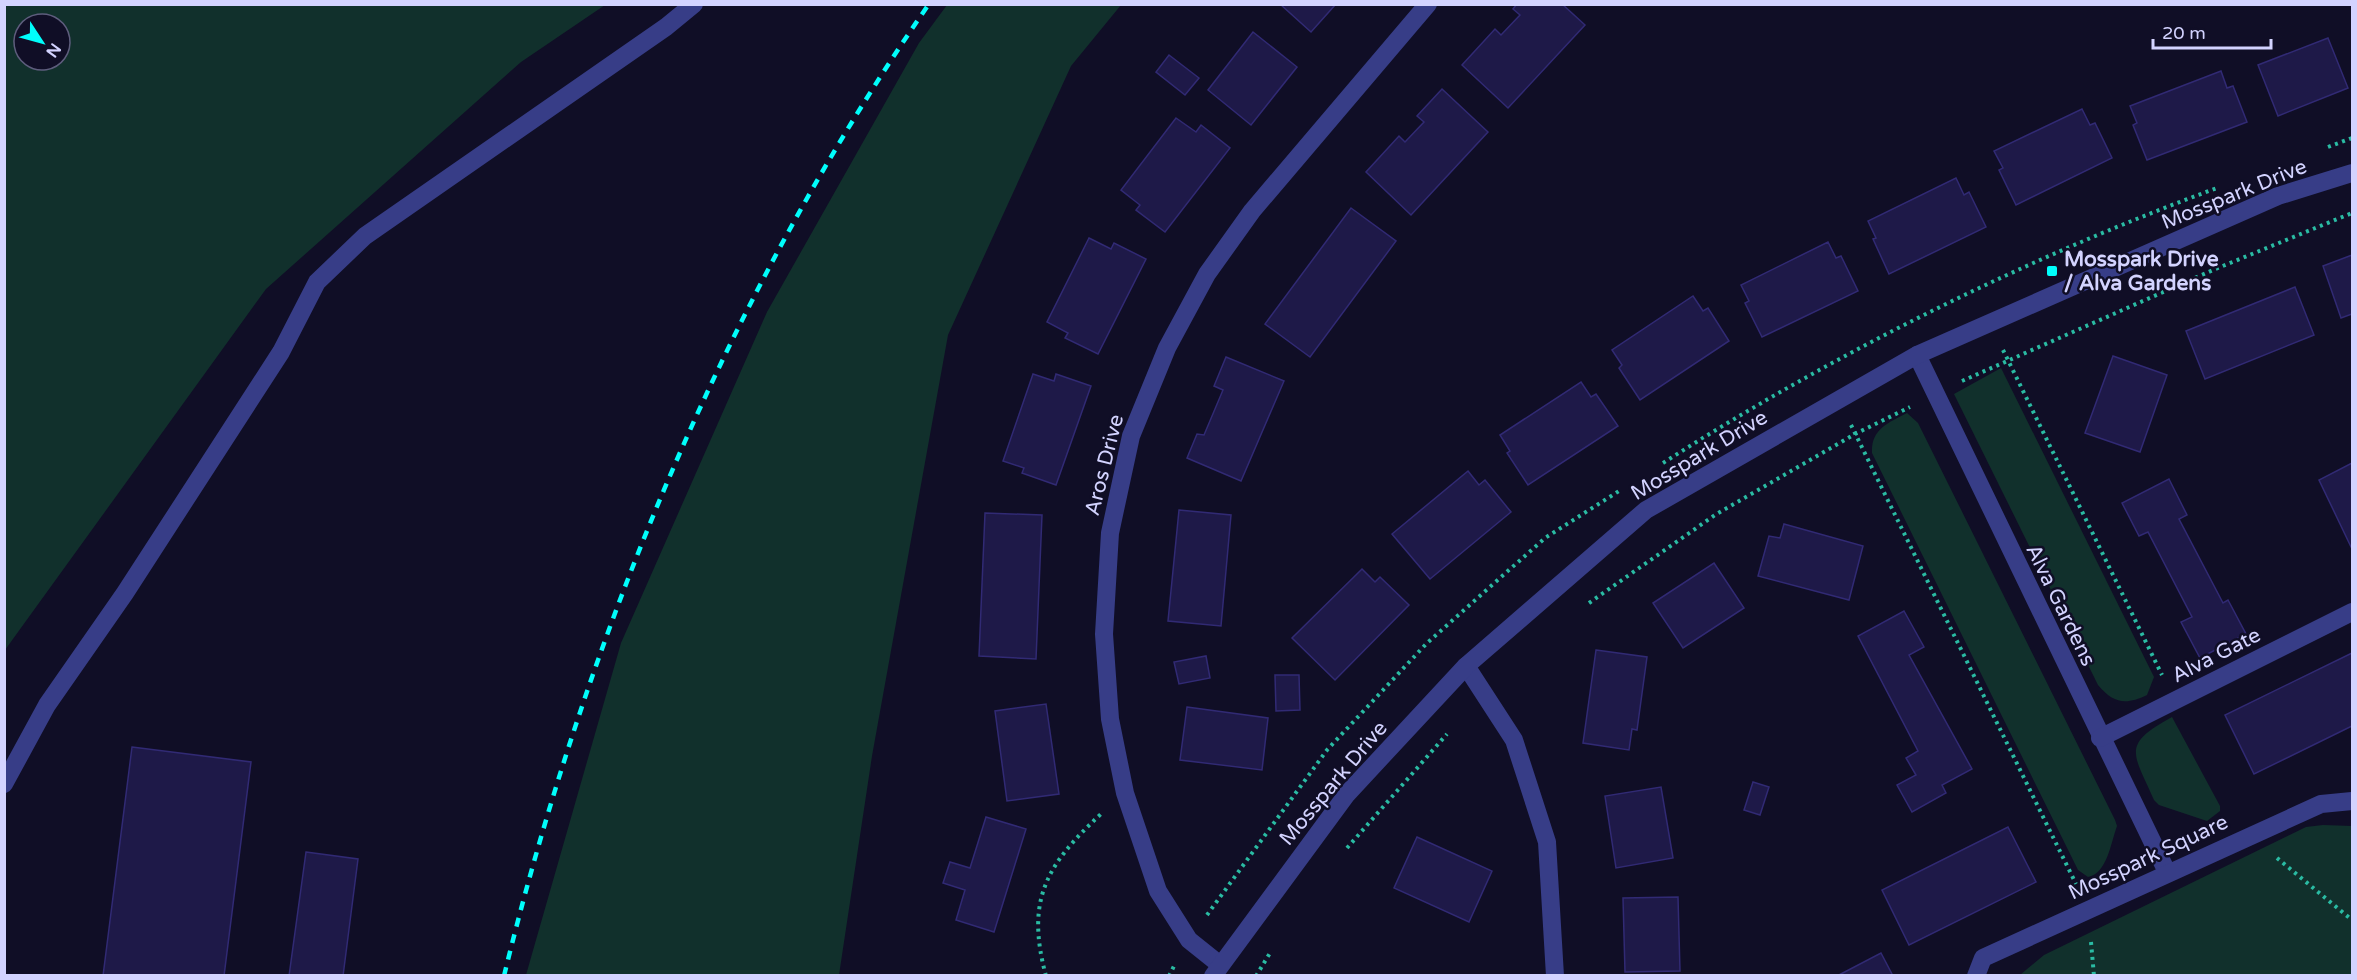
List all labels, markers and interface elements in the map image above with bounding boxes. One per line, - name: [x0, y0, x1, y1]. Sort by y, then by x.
- north arrow: [12, 12, 72, 72]
- scale bar: [2153, 12, 2272, 50]
- text: 20 m: [2162, 22, 2206, 44]
- text: N: [41, 39, 65, 61]
- street label: Mosspark Drive: [2158, 154, 2311, 235]
- place label: Mosspark Drive / Alva Gardens: [2064, 247, 2219, 296]
- marker: Mosspark Drive / Alva Gardens: [2045, 264, 2059, 278]
- street label: Mosspark Drive: [1627, 405, 1772, 506]
- street label: Aros Drive: [1080, 412, 1129, 518]
- street label: Alva Gardens: [2020, 540, 2101, 670]
- street label: Alva Gate: [2168, 622, 2265, 688]
- street label: Mosspark Drive: [1274, 716, 1393, 851]
- street label: Mosspark Square: [2064, 809, 2232, 905]

